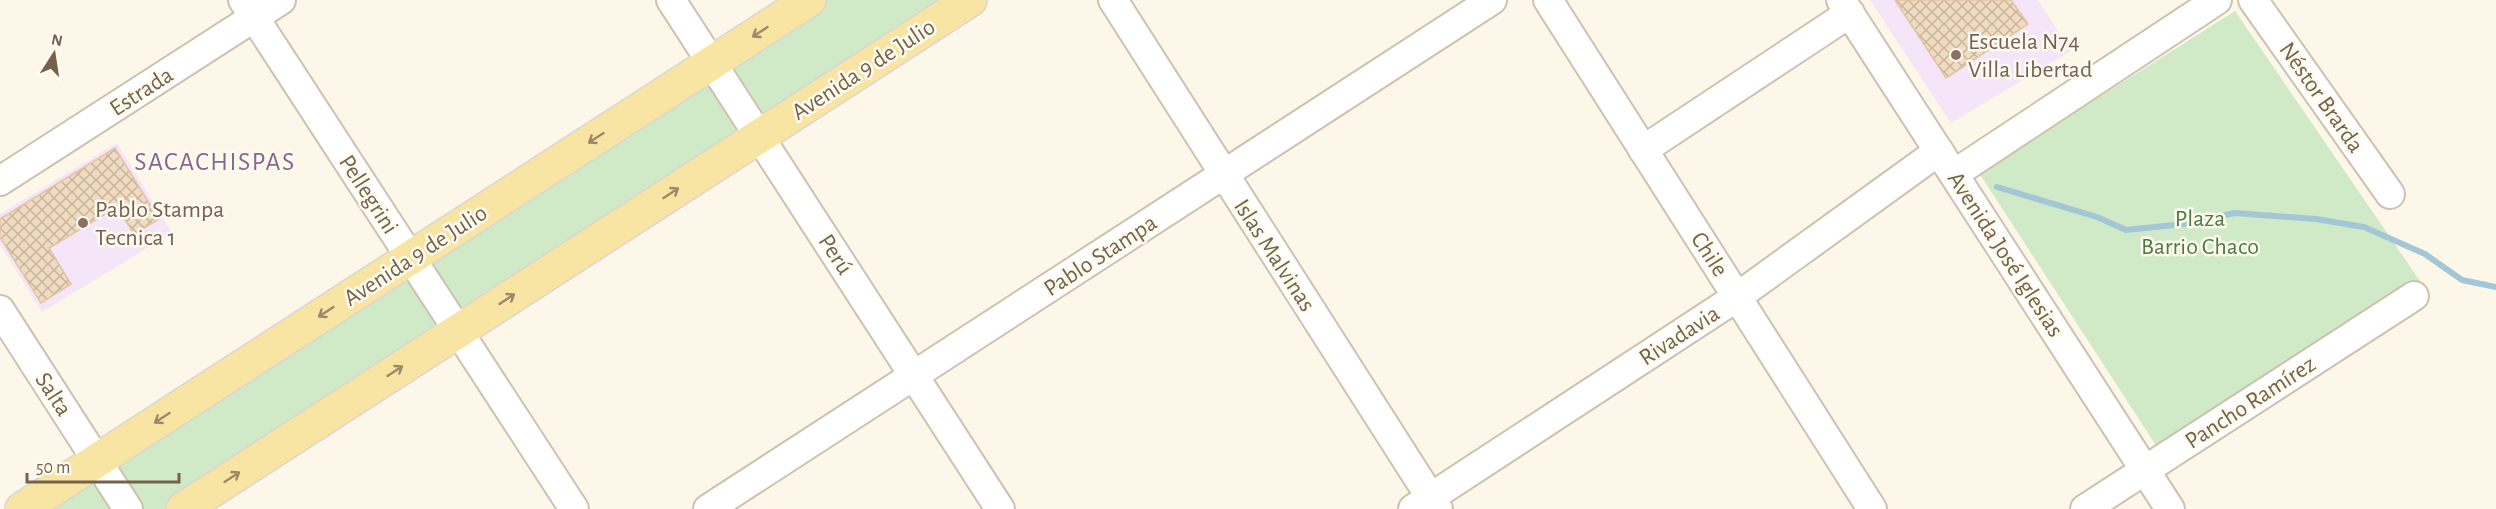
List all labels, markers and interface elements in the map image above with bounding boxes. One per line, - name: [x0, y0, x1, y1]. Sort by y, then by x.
- street label: Avenida 9 de Julio: [788, 15, 940, 125]
- north arrow: [24, 24, 84, 84]
- one-way arrow: [752, 26, 769, 38]
- place label: Escuela N74 Villa Libertad: [1968, 30, 2092, 82]
- text: N: [50, 31, 64, 49]
- street label: Néstor Brarda: [2274, 38, 2368, 157]
- marker: Escuela N74 Villa Libertad: [1949, 48, 1963, 62]
- street label: Estrada: [106, 63, 178, 121]
- one-way arrow: [588, 132, 605, 144]
- district label: SACACHISPAS: [134, 149, 296, 175]
- street label: Pellegrini: [334, 151, 402, 238]
- street label: Avenida José Iglesias: [1943, 168, 2067, 342]
- one-way arrow: [662, 187, 679, 199]
- street label: Islas Malvinas: [1229, 195, 1319, 316]
- place label: Pablo Stampa Tecnica 1: [95, 198, 224, 250]
- street label: Avenida 9 de Julio: [340, 201, 492, 311]
- park label: Plaza Barrio Chaco: [2141, 207, 2259, 259]
- street label: Pablo Stampa: [1040, 211, 1161, 301]
- marker: Pablo Stampa Tecnica 1: [76, 216, 90, 230]
- street label: Chile: [1686, 228, 1732, 281]
- street label: Perú: [814, 230, 857, 279]
- one-way arrow: [498, 293, 515, 305]
- street label: Rivadavia: [1635, 301, 1724, 370]
- one-way arrow: [318, 307, 335, 319]
- street label: Pancho Ramírez: [2181, 352, 2320, 454]
- one-way arrow: [387, 365, 404, 378]
- street label: Salta: [30, 368, 76, 421]
- one-way arrow: [155, 412, 171, 424]
- scale bar: [27, 446, 178, 484]
- text: 50 m: [36, 459, 70, 477]
- one-way arrow: [223, 471, 240, 484]

